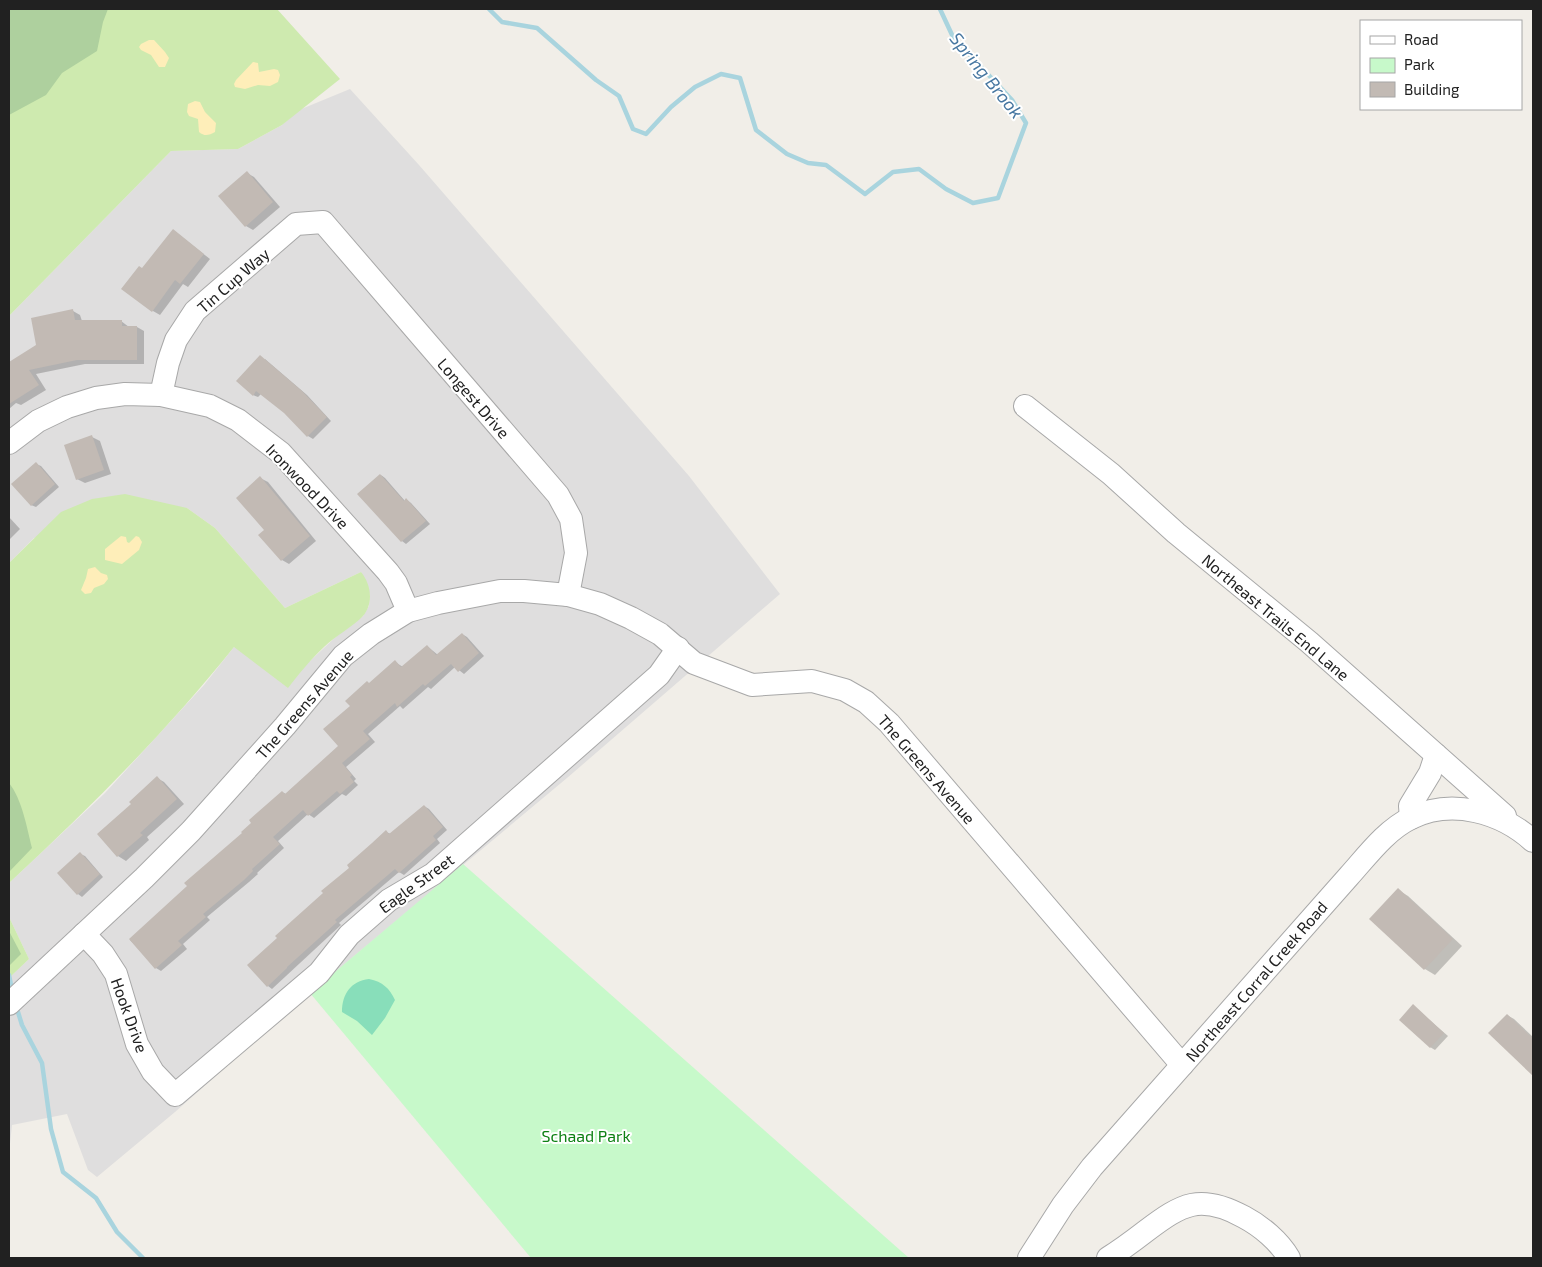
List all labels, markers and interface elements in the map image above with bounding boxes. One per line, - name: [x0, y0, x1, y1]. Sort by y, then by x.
- legend: [1360, 20, 1522, 110]
- water label: Spring Brook: [946, 27, 1028, 123]
- text: Road: [1404, 30, 1439, 48]
- text: Park: [1404, 55, 1435, 73]
- text: Building: [1404, 80, 1460, 98]
- street label: Tin Cup Way: [193, 243, 273, 316]
- street label: Longest Drive: [434, 354, 514, 442]
- street label: Ironwood Drive: [263, 440, 353, 532]
- street label: Northeast Trails End Lane: [1199, 550, 1353, 684]
- street label: The Greens Avenue: [251, 646, 357, 762]
- street label: The Greens Avenue: [874, 711, 980, 827]
- street label: Eagle Street: [375, 849, 457, 917]
- street label: Northeast Corral Creek Road: [1181, 897, 1331, 1065]
- street label: Hook Drive: [108, 975, 152, 1055]
- park label: Schaad Park: [541, 1126, 631, 1145]

